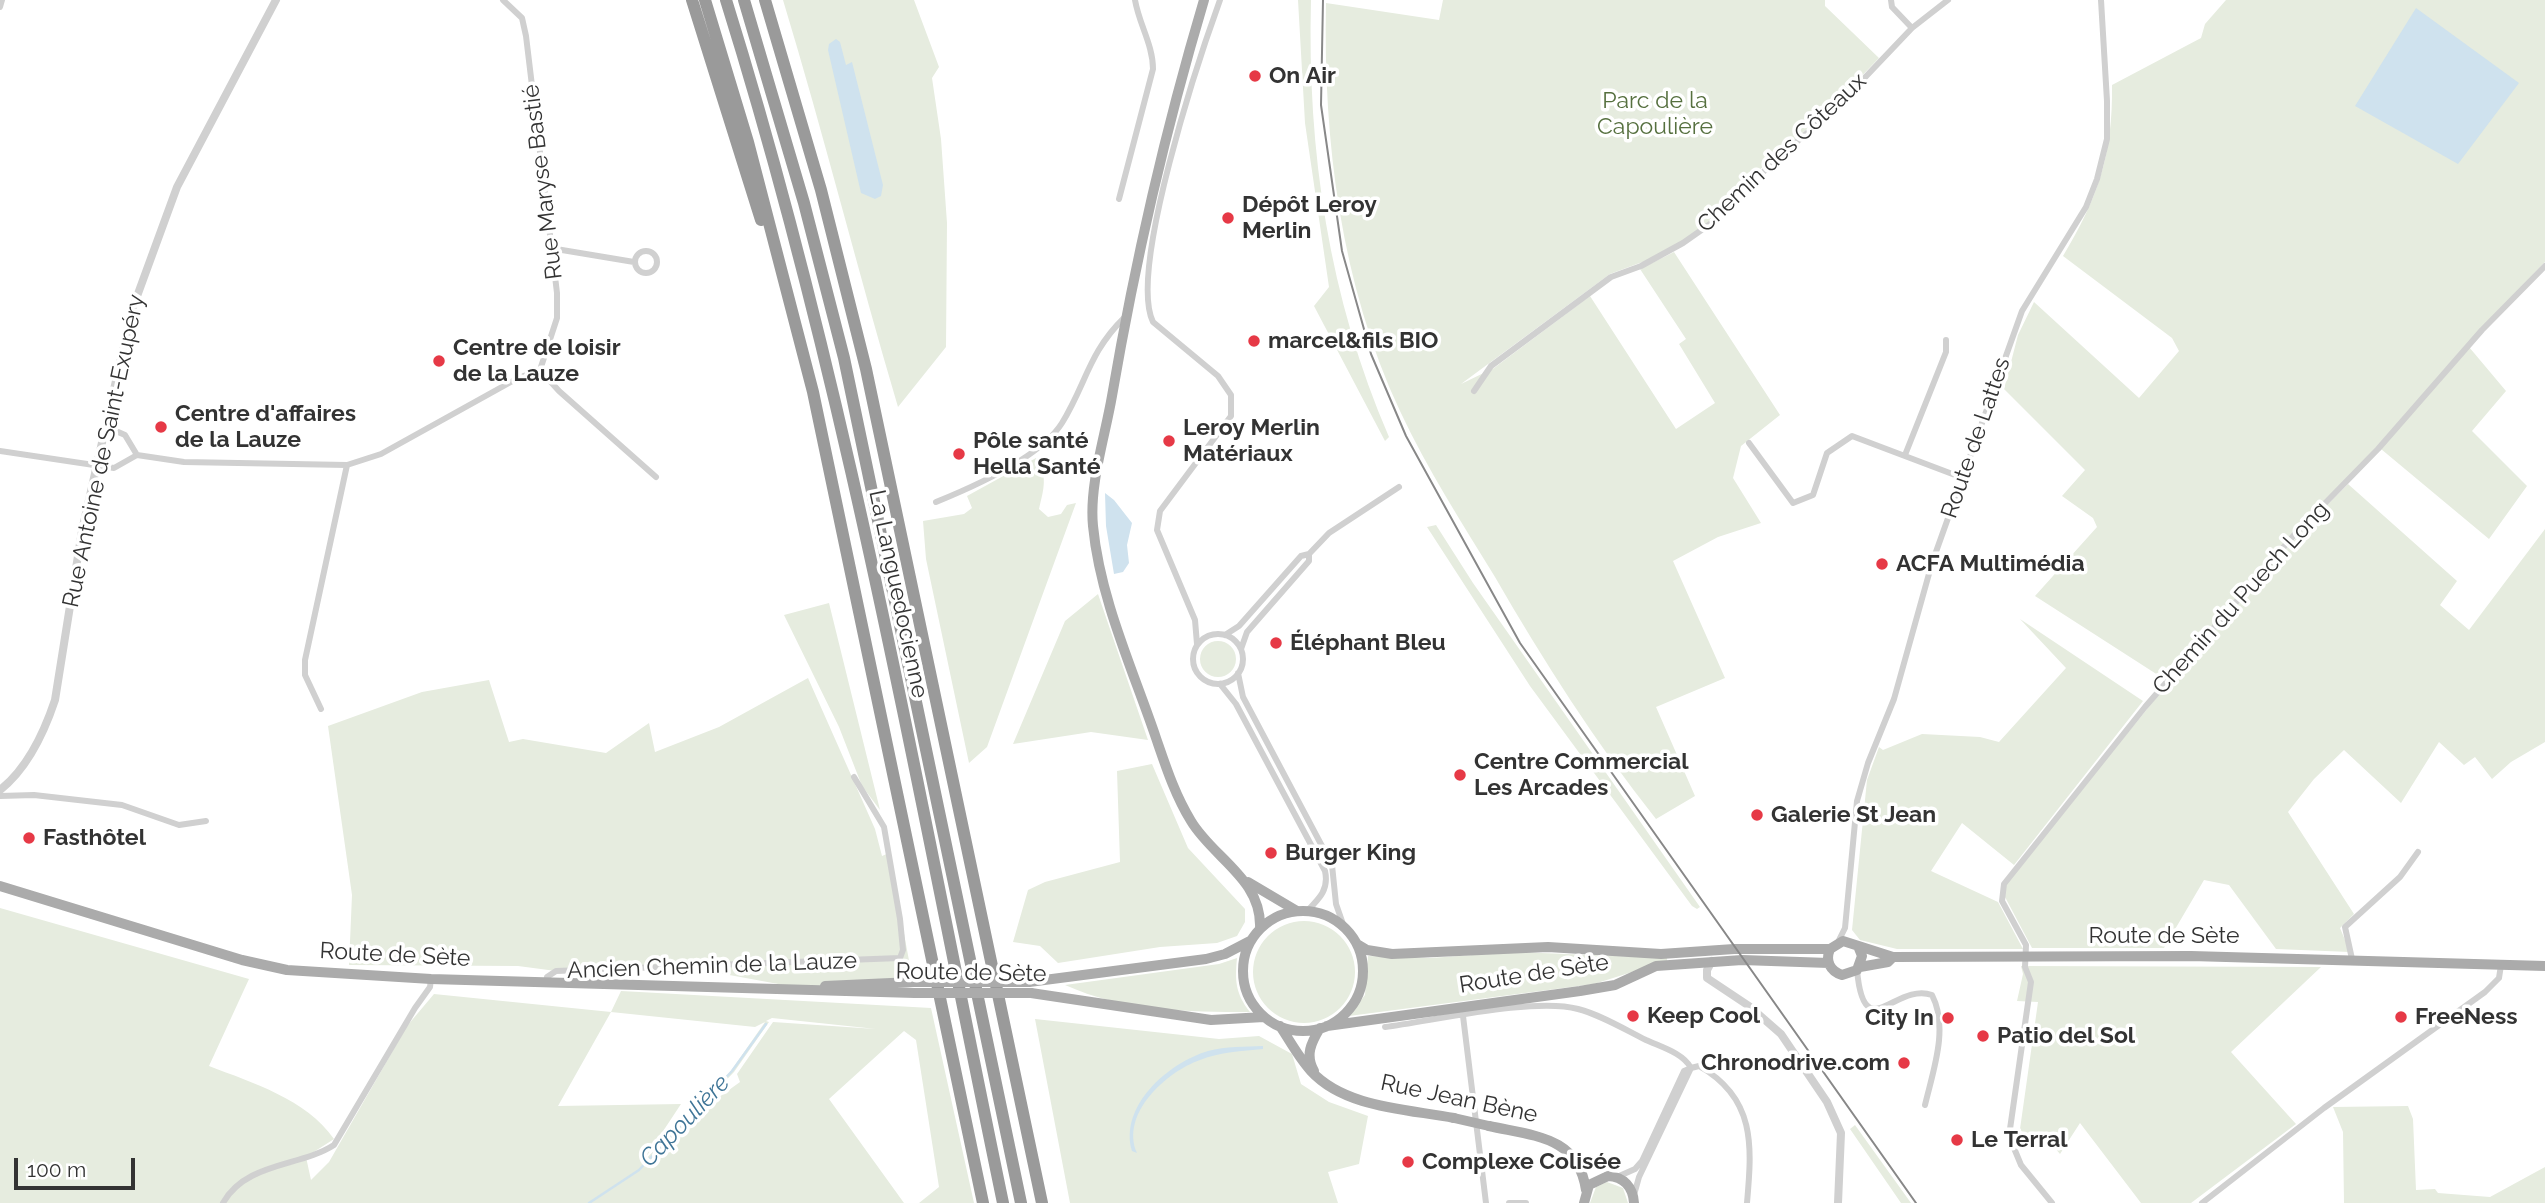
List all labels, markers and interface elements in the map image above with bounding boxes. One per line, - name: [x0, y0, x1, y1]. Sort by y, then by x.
- place label: On Air: [1269, 62, 1336, 90]
- marker: On Air: [1247, 68, 1263, 84]
- street label: Chemin des Côteaux: [1692, 68, 1872, 238]
- street label: Rue Maryse Bastié: [517, 83, 569, 281]
- park label: Parc de la Capoulière: [1597, 87, 1713, 141]
- place label: Dépôt Leroy Merlin: [1242, 191, 1377, 245]
- marker: Dépôt Leroy Merlin: [1220, 210, 1236, 226]
- street label: Rue Antoine de Saint-Exupéry: [57, 292, 151, 610]
- place label: marcel&fils BIO: [1268, 327, 1439, 355]
- marker: marcel&fils BIO: [1246, 333, 1262, 349]
- place label: Centre de loisir de la Lauze: [453, 334, 621, 388]
- marker: Centre de loisir de la Lauze: [431, 353, 447, 369]
- street label: Route de Lattes: [1936, 354, 2016, 522]
- place label: Centre d'affaires de la Lauze: [175, 400, 356, 454]
- place label: Leroy Merlin Matériaux: [1183, 414, 1320, 468]
- marker: Centre d'affaires de la Lauze: [153, 419, 169, 435]
- place label: Pôle santé Hella Santé: [973, 427, 1101, 481]
- marker: Leroy Merlin Matériaux: [1161, 433, 1177, 449]
- marker: Pôle santé Hella Santé: [951, 446, 967, 462]
- street label: La Languedocienne: [862, 487, 934, 701]
- street label: Chemin du Puech Long: [2147, 496, 2335, 700]
- place label: ACFA Multimédia: [1896, 550, 2085, 578]
- marker: ACFA Multimédia: [1874, 556, 1890, 572]
- place label: Éléphant Bleu: [1290, 629, 1446, 657]
- marker: Éléphant Bleu: [1268, 635, 1284, 651]
- place label: Centre Commercial Les Arcades: [1474, 748, 1689, 802]
- marker: Centre Commercial Les Arcades: [1452, 767, 1468, 783]
- place label: Galerie St Jean: [1771, 801, 1936, 829]
- marker: Galerie St Jean: [1749, 807, 1765, 823]
- place label: Fasthôtel: [43, 824, 146, 852]
- marker: Fasthôtel: [21, 830, 37, 846]
- place label: Burger King: [1285, 839, 1416, 867]
- marker: Burger King: [1263, 845, 1279, 861]
- street label: Route de Sète: [2089, 922, 2239, 950]
- street label: Route de Sète: [319, 937, 471, 973]
- street label: Ancien Chemin de la Lauze: [567, 947, 857, 985]
- street label: Route de Sète: [1457, 949, 1611, 999]
- street label: Route de Sète: [895, 958, 1047, 988]
- place label: Keep Cool: [1647, 1002, 1760, 1030]
- place label: FreeNess: [2415, 1003, 2518, 1031]
- place label: City In: [1865, 1004, 1934, 1032]
- marker: Keep Cool: [1625, 1008, 1641, 1024]
- marker: FreeNess: [2393, 1009, 2409, 1025]
- marker: City In: [1940, 1010, 1956, 1026]
- place label: Patio del Sol: [1997, 1022, 2135, 1050]
- marker: Patio del Sol: [1975, 1028, 1991, 1044]
- place label: Chronodrive.com: [1701, 1049, 1890, 1077]
- marker: Chronodrive.com: [1896, 1055, 1912, 1071]
- water label: Capoulière: [634, 1069, 736, 1173]
- street label: Rue Jean Bène: [1378, 1069, 1540, 1129]
- place label: Le Terral: [1971, 1126, 2068, 1154]
- marker: Le Terral: [1949, 1132, 1965, 1148]
- scale bar: [18, 1144, 138, 1188]
- place label: Complexe Colisée: [1422, 1148, 1621, 1176]
- marker: Complexe Colisée: [1400, 1154, 1416, 1170]
- text: 100 m: [27, 1157, 86, 1182]

